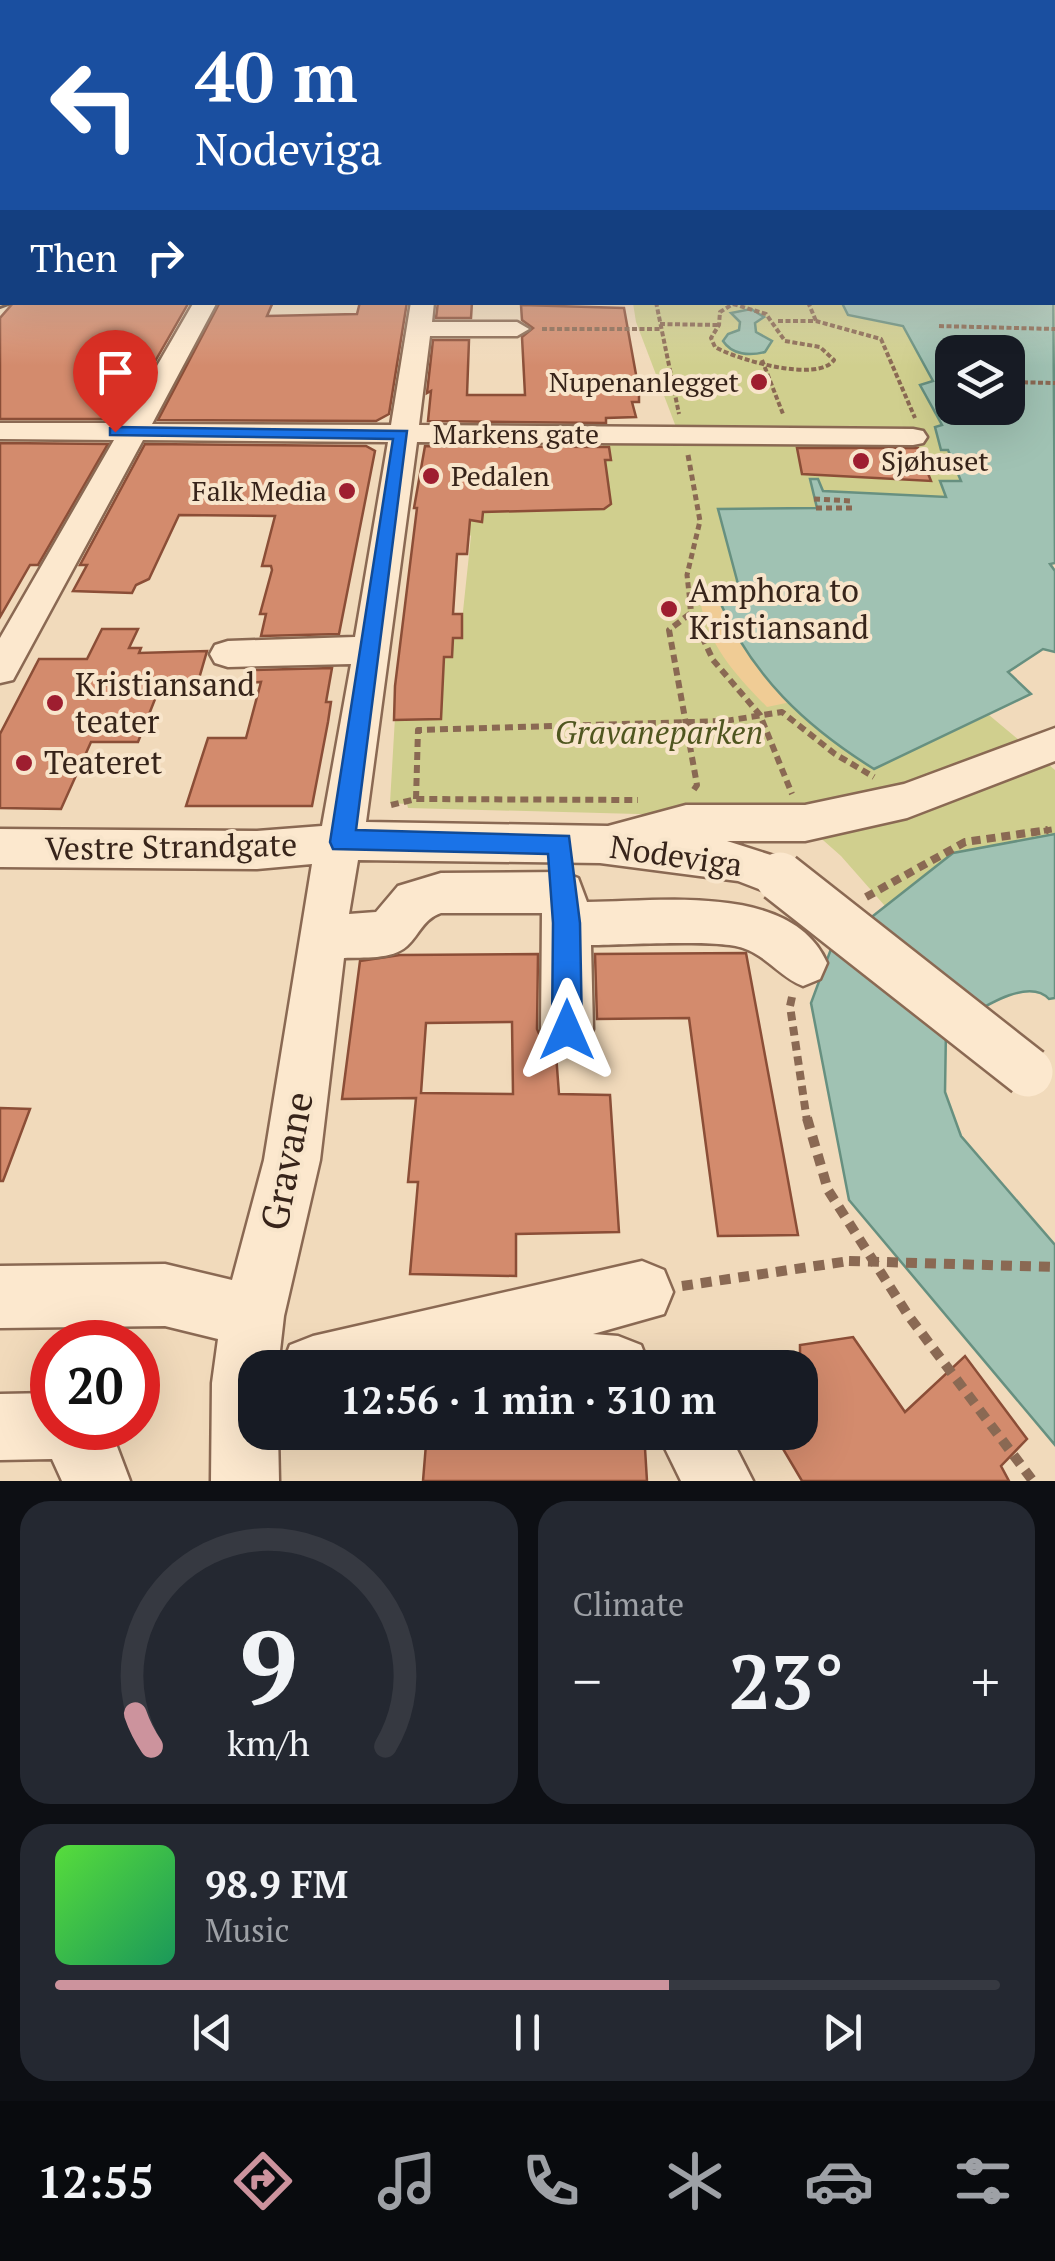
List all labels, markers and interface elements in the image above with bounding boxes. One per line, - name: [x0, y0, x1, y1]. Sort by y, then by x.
- text: 40 m: [195, 29, 358, 122]
- icon: left: [30, 40, 160, 170]
- text: Nodeviga: [195, 118, 382, 178]
- icon: right: [138, 230, 193, 285]
- text: Then: [30, 233, 118, 283]
- pin: [73, 330, 158, 433]
- map controls: [935, 335, 1025, 425]
- button: layers: [935, 335, 1025, 425]
- icon: arrive: [88, 345, 143, 400]
- place label: Nupenanlegget: [549, 363, 740, 400]
- marker: Nupenanlegget: [748, 371, 770, 393]
- street label: Markens gate: [433, 415, 599, 452]
- place label: Sjøhuset: [881, 442, 989, 479]
- marker: Sjøhuset: [850, 450, 872, 472]
- place label: Pedalen: [451, 457, 550, 494]
- marker: Pedalen: [420, 465, 442, 487]
- place label: Falk Media: [191, 472, 327, 509]
- marker: Falk Media: [336, 480, 358, 502]
- place label: Amphora to Kristiansand: [689, 569, 869, 648]
- marker: Amphora to Kristiansand: [658, 598, 680, 620]
- place label: Kristiansand teater: [75, 663, 255, 742]
- marker: Kristiansand teater: [44, 692, 66, 714]
- park label: Gravaneparken: [555, 711, 763, 753]
- place label: Teateret: [44, 741, 162, 783]
- marker: Teateret: [13, 752, 35, 774]
- street label: Vestre Strandgate: [45, 823, 297, 869]
- street label: Nodeviga: [607, 825, 745, 885]
- position arrow: [515, 978, 619, 1082]
- street label: Gravane: [248, 1087, 324, 1234]
- speed limit sign: 20: [30, 1320, 160, 1450]
- text: 12:56 · 1 min · 310 m: [340, 1375, 716, 1425]
- text: Climate: [573, 1583, 684, 1625]
- text: 9: [239, 1596, 298, 1734]
- text: 23°: [728, 1631, 844, 1730]
- text: −: [573, 1644, 602, 1717]
- text: +: [971, 1644, 1000, 1717]
- text: km/h: [227, 1719, 310, 1766]
- text: 98.9 FM: [205, 1859, 348, 1909]
- text: Music: [205, 1909, 290, 1951]
- icon: previous: [185, 2005, 240, 2060]
- icon: pause: [500, 2005, 555, 2060]
- icon: next: [815, 2005, 870, 2060]
- icon: directions: [228, 2146, 298, 2216]
- icon: music: [372, 2146, 442, 2216]
- icon: phone: [516, 2146, 586, 2216]
- icon: climate: [660, 2146, 730, 2216]
- icon: car: [804, 2146, 874, 2216]
- icon: filters: [948, 2146, 1018, 2216]
- text: 12:55: [37, 2151, 154, 2211]

